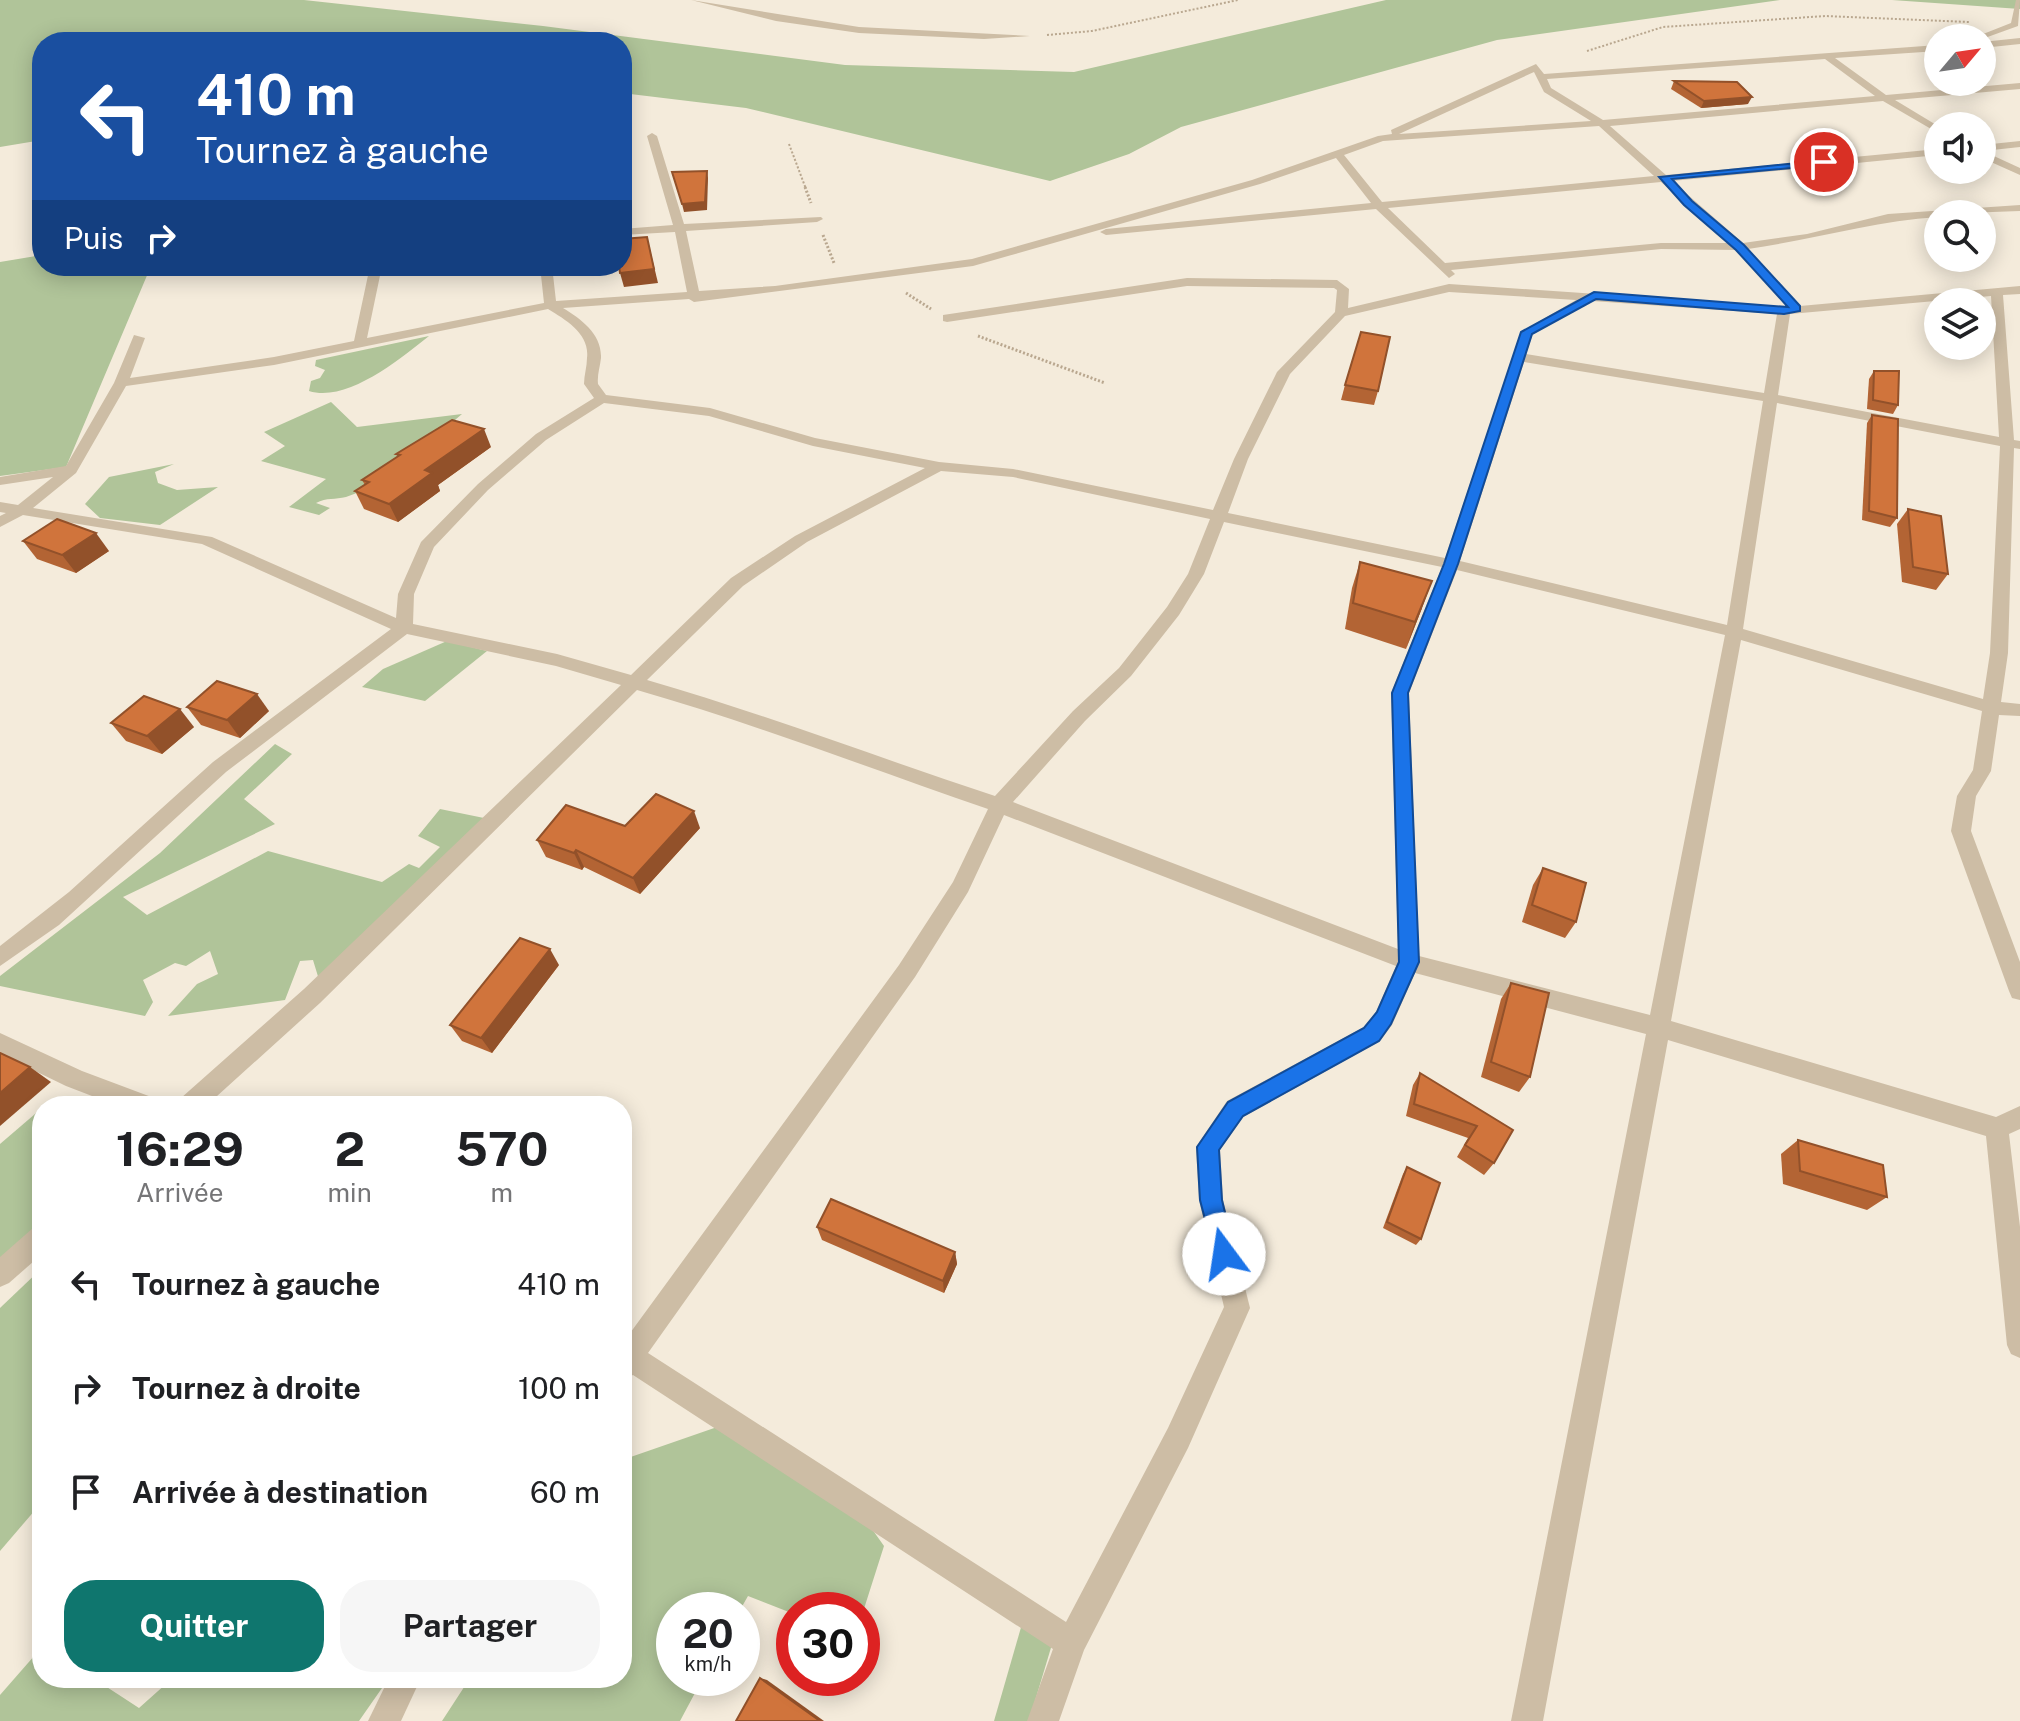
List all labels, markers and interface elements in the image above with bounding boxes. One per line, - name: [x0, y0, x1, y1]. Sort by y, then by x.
- north arrow: [1924, 24, 1996, 96]
- map controls: [1924, 24, 1996, 360]
- text: 410 m: [196, 62, 356, 128]
- icon: left: [64, 64, 168, 168]
- button: sound: [1924, 112, 1996, 184]
- pin: [1790, 128, 1858, 196]
- text: Tournez à gauche: [196, 129, 489, 171]
- icon: arrive: [1802, 140, 1846, 184]
- button: search: [1924, 200, 1996, 272]
- icon: right: [139, 216, 183, 260]
- text: Puis: [64, 220, 123, 256]
- button: layers: [1924, 288, 1996, 360]
- text: 16:29: [116, 1120, 244, 1177]
- text: 2: [334, 1120, 365, 1177]
- text: 570: [455, 1120, 548, 1177]
- text: Arrivée: [136, 1177, 224, 1208]
- text: min: [328, 1177, 372, 1208]
- text: m: [491, 1177, 513, 1208]
- position arrow: [1182, 1212, 1266, 1296]
- icon: left: [64, 1262, 108, 1306]
- text: Tournez à gauche: [132, 1266, 380, 1302]
- text: 410 m: [517, 1266, 600, 1302]
- icon: right: [64, 1366, 108, 1410]
- text: Tournez à droite: [132, 1370, 361, 1406]
- text: 100 m: [518, 1370, 600, 1406]
- icon: arrive: [64, 1470, 108, 1514]
- text: Arrivée à destination: [132, 1474, 428, 1510]
- text: 60 m: [530, 1474, 600, 1510]
- button: Quitter: [64, 1580, 324, 1672]
- button: Partager: [340, 1580, 600, 1672]
- speed limit sign: 30: [776, 1592, 880, 1696]
- text: 20: [682, 1610, 734, 1657]
- text: km/h: [684, 1652, 732, 1676]

